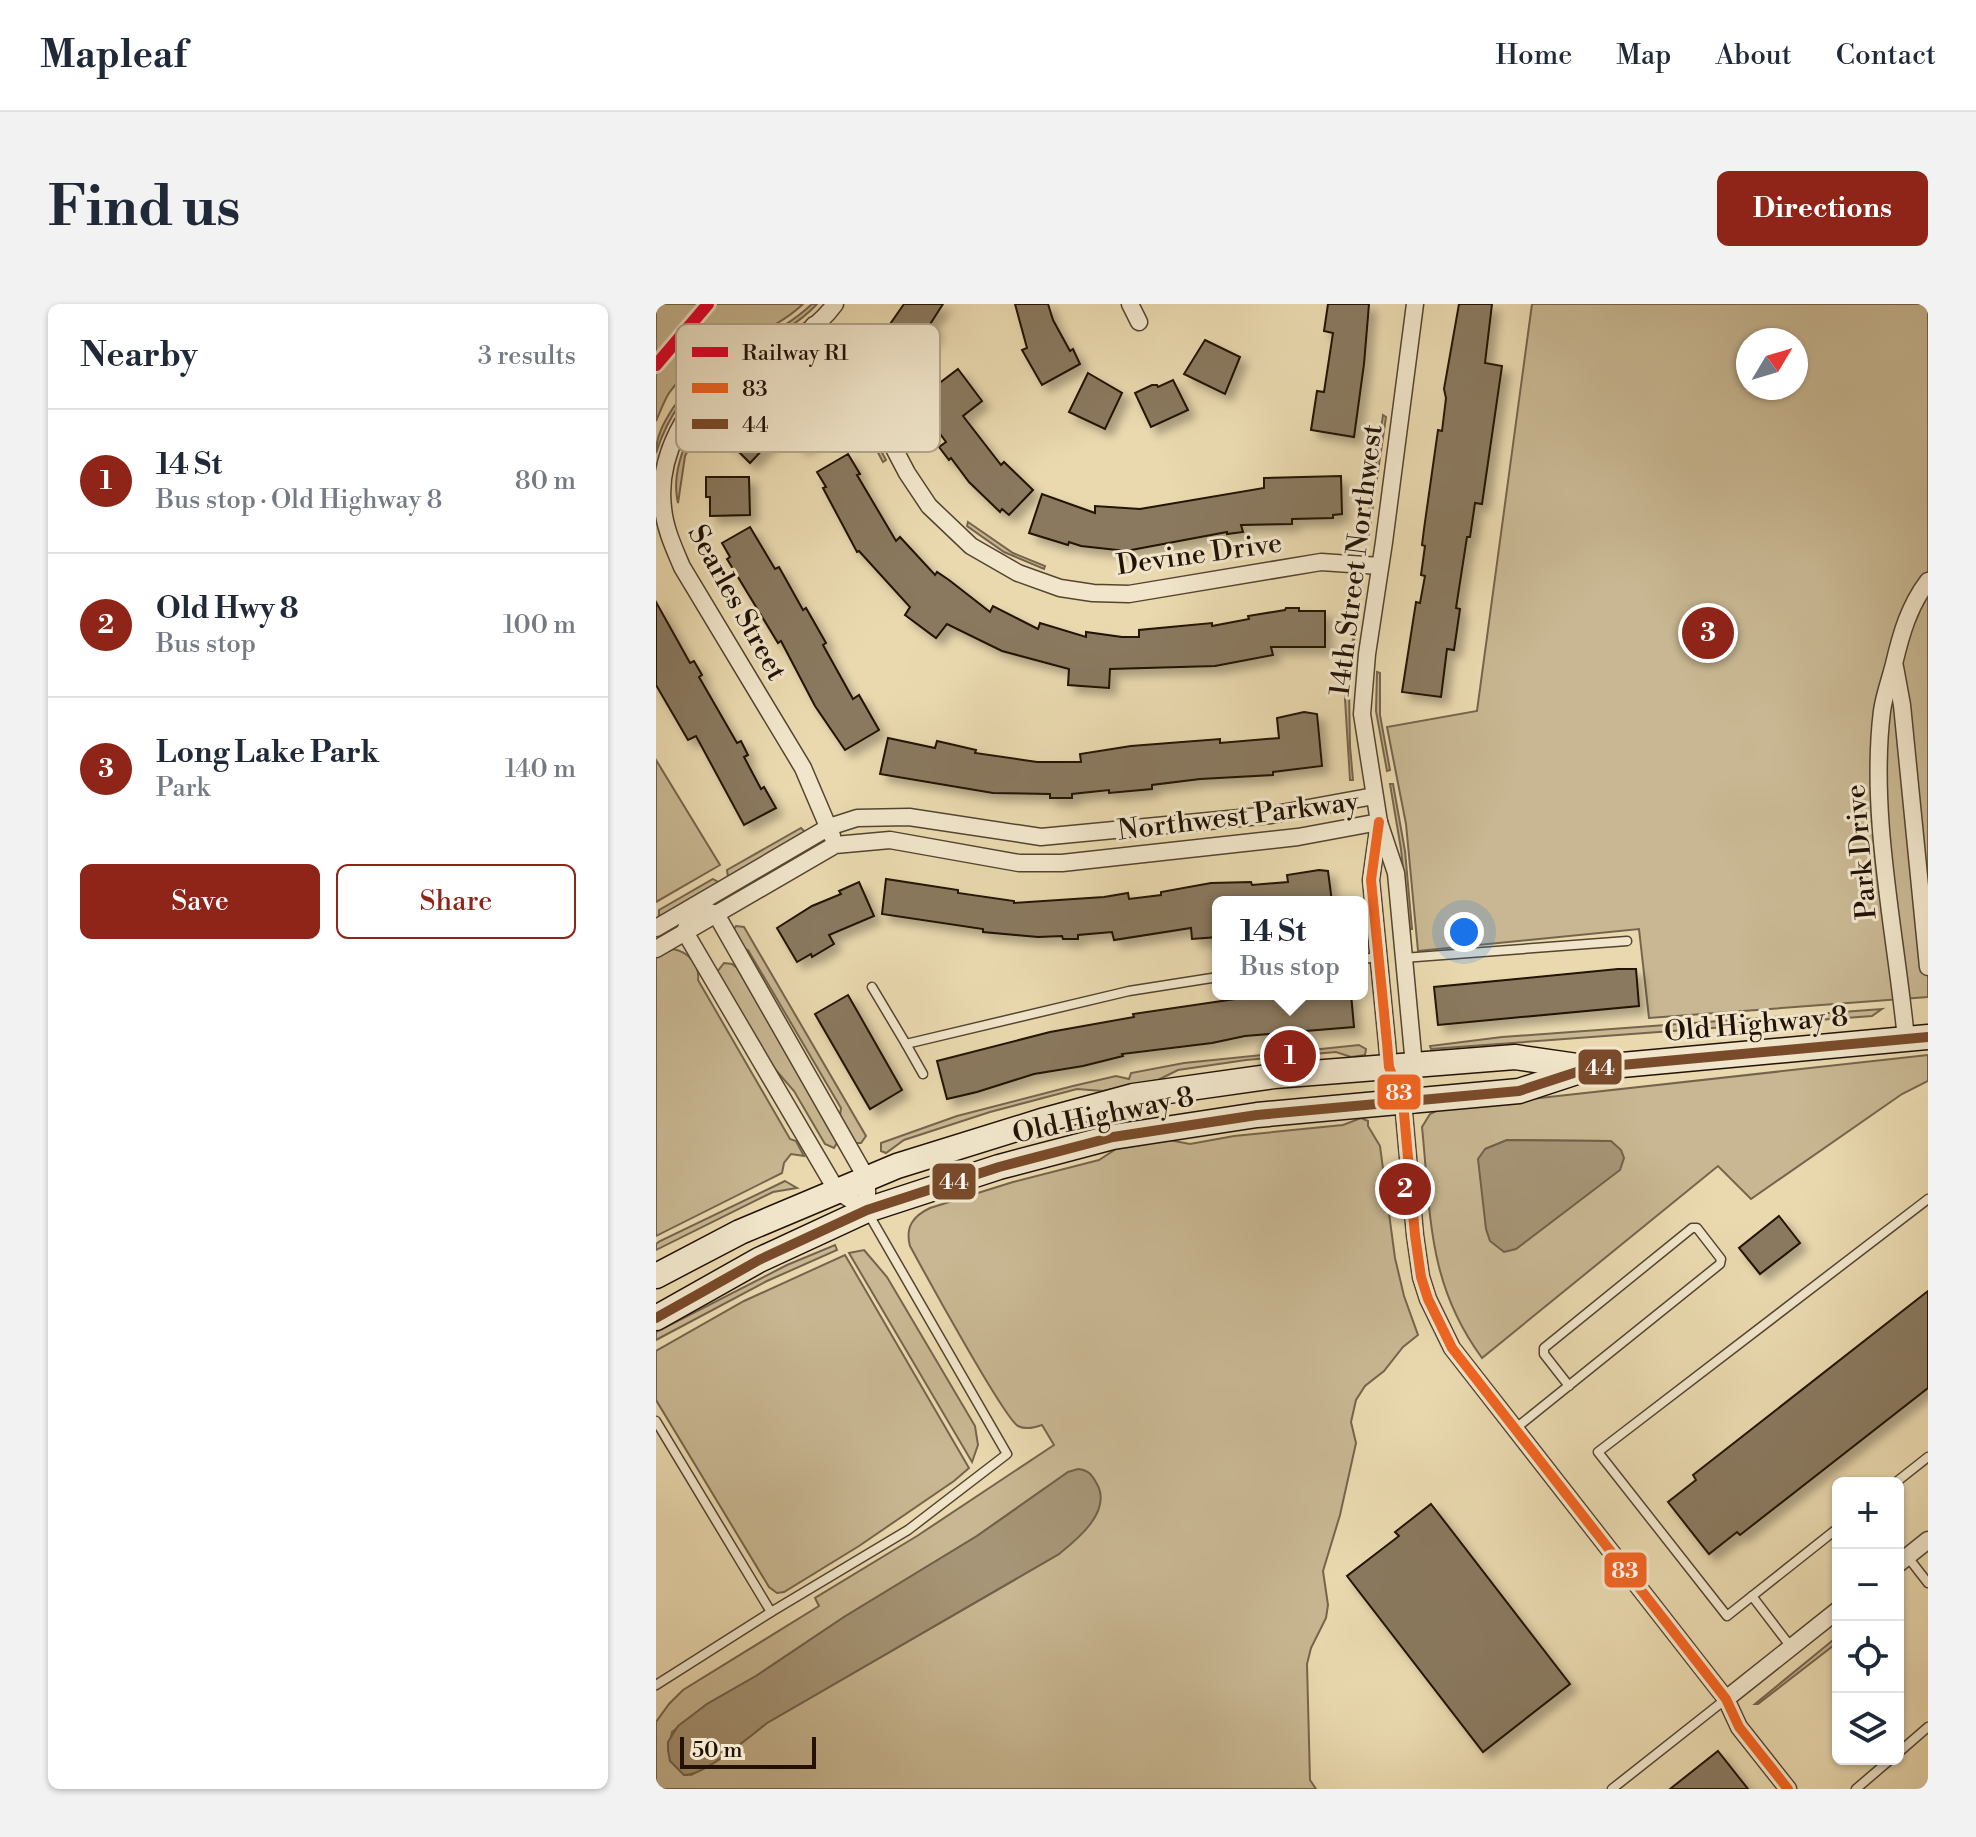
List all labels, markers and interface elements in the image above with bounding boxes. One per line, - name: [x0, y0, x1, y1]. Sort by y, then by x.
- text: Mapleaf: [40, 32, 187, 79]
- text: Home: [1496, 38, 1572, 73]
- text: Map: [1616, 38, 1671, 73]
- text: About: [1715, 38, 1792, 73]
- text: Contact: [1836, 38, 1936, 73]
- button: Directions: [1717, 171, 1928, 246]
- text: Find us: [48, 173, 241, 243]
- legend: [676, 324, 940, 452]
- north arrow: [1736, 328, 1808, 400]
- text: Nearby: [80, 335, 198, 377]
- text: 3 results: [478, 340, 576, 372]
- text: Railway R1: [742, 340, 849, 367]
- text: 83: [742, 376, 768, 403]
- text: 44: [742, 412, 769, 439]
- street label: 14th Street Northwest: [1322, 422, 1391, 698]
- text: 14 St: [156, 446, 222, 484]
- text: 1: [100, 465, 112, 497]
- text: 80 m: [515, 465, 576, 497]
- text: Bus stop · Old Highway 8: [156, 484, 442, 516]
- street label: Searles Street: [680, 519, 794, 687]
- street label: Devine Drive: [1114, 526, 1284, 583]
- text: Old Hwy 8: [156, 590, 299, 628]
- pin: 3: [1682, 603, 1734, 663]
- text: 2: [98, 609, 114, 641]
- text: 100 m: [503, 609, 576, 641]
- text: Bus stop: [156, 628, 256, 660]
- text: Long Lake Park: [156, 734, 379, 772]
- text: 3: [98, 753, 114, 785]
- text: 140 m: [505, 753, 576, 785]
- text: Park: [156, 772, 210, 804]
- street label: Park Drive: [1838, 783, 1885, 921]
- street label: Northwest Parkway: [1116, 784, 1361, 849]
- button: Save: [80, 864, 320, 939]
- button: Share: [336, 864, 576, 939]
- popup: [1212, 896, 1368, 1000]
- your location: [1444, 912, 1484, 952]
- text: 14 St: [1240, 913, 1306, 951]
- text: Bus stop: [1240, 951, 1340, 983]
- street label: Old Highway 8: [1663, 999, 1850, 1050]
- pin: 1: [1264, 1026, 1316, 1086]
- line badge: 44: [1577, 1048, 1623, 1086]
- text: 44: [1585, 1055, 1615, 1082]
- line badge: 83: [1376, 1073, 1422, 1111]
- street label: Old Highway 8: [1009, 1079, 1197, 1152]
- text: 83: [1385, 1080, 1413, 1107]
- pin: 2: [1379, 1159, 1431, 1219]
- line badge: 44: [931, 1162, 977, 1201]
- text: 44: [939, 1169, 969, 1196]
- map controls: [1832, 1477, 1904, 1765]
- button: +: [1832, 1477, 1904, 1549]
- button: −: [1832, 1549, 1904, 1621]
- line badge: 83: [1603, 1551, 1648, 1589]
- text: 83: [1611, 1558, 1639, 1585]
- button: locate: [1832, 1621, 1904, 1693]
- button: layers: [1832, 1693, 1904, 1765]
- scale bar: [680, 1733, 816, 1769]
- text: 50 m: [692, 1737, 743, 1764]

